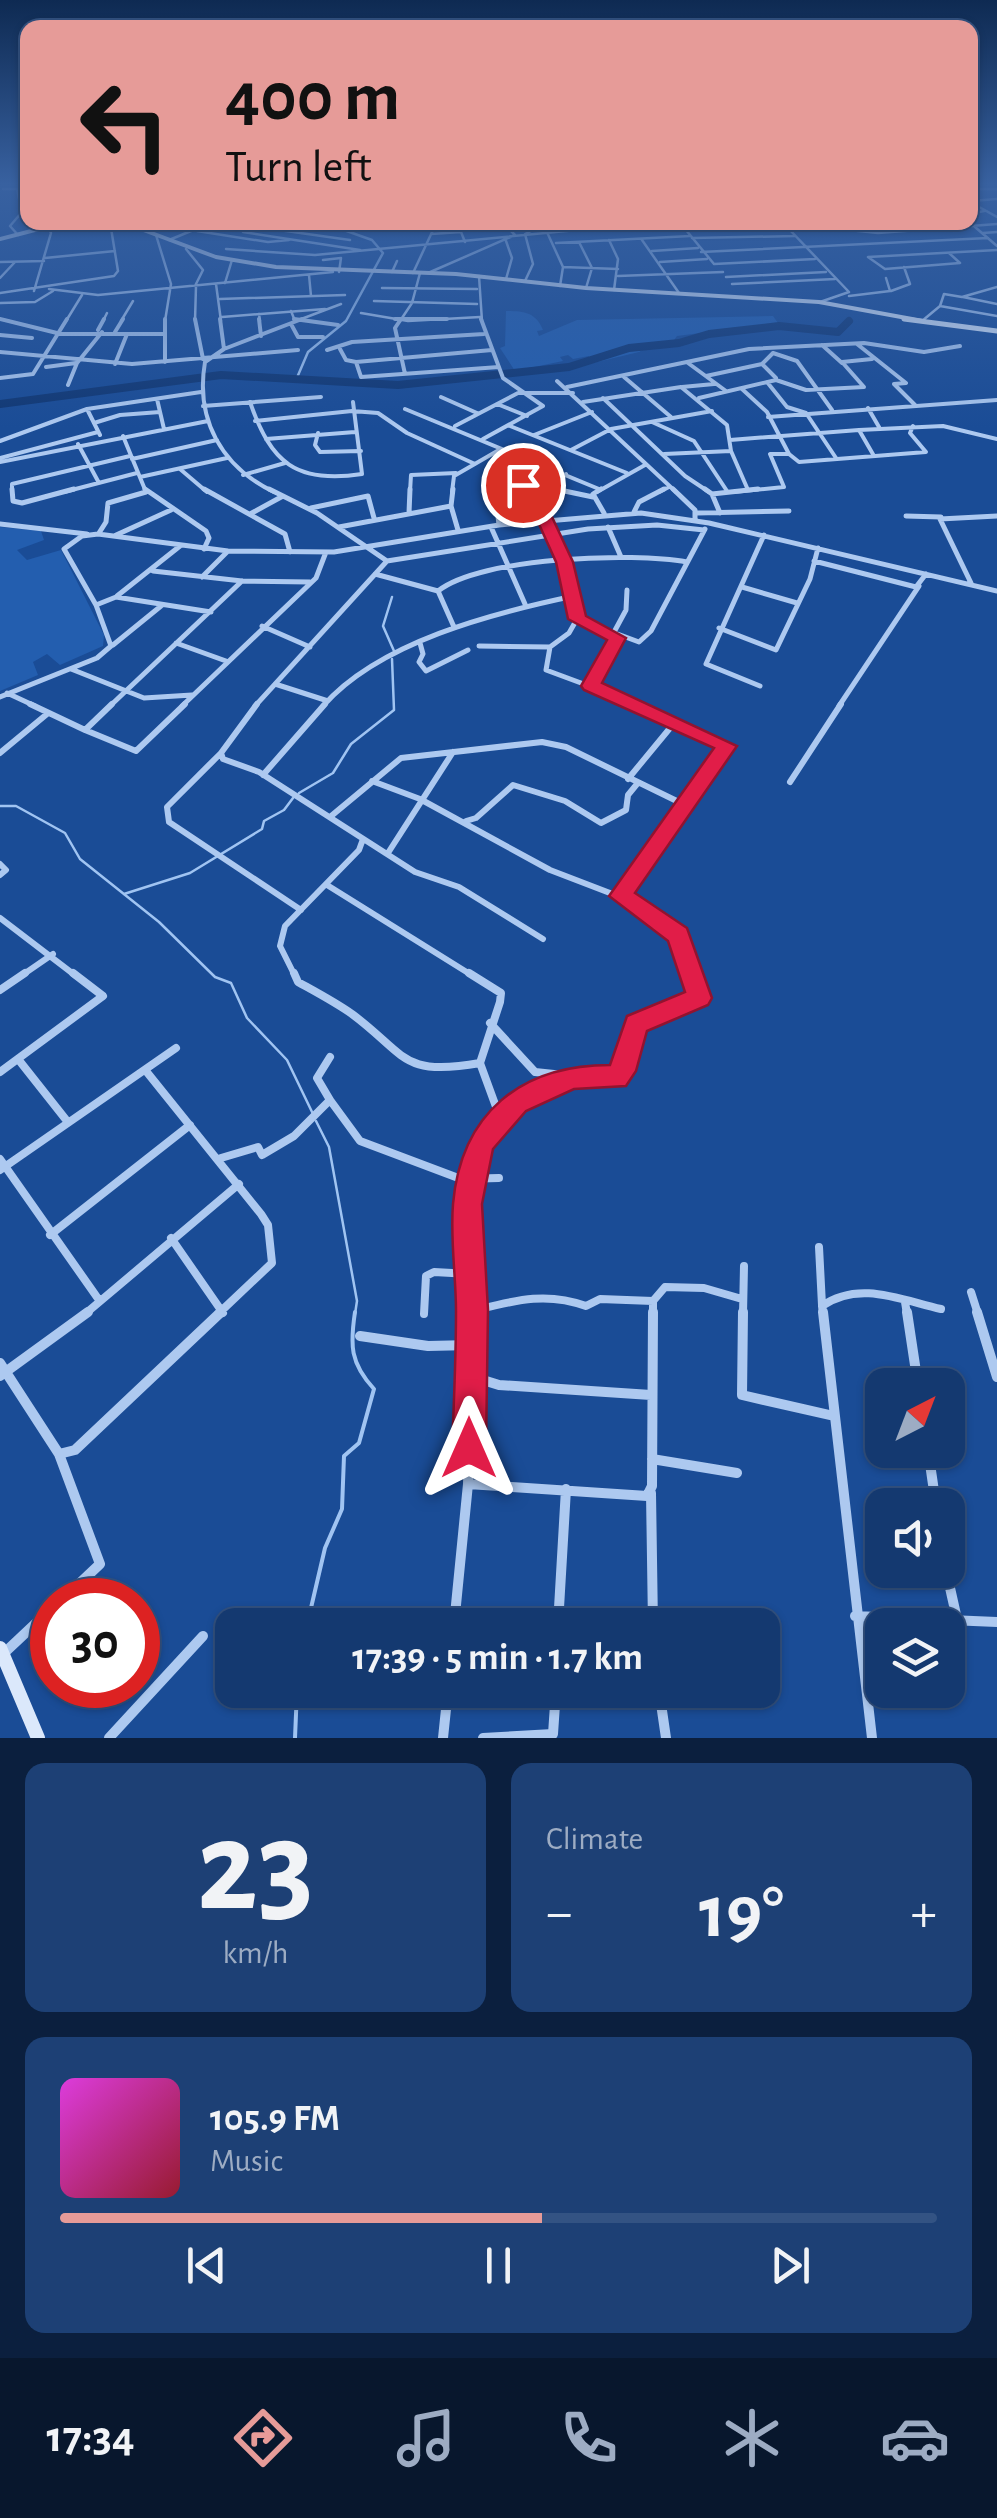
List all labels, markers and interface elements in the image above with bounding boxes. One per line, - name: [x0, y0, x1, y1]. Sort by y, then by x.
- icon: left: [60, 60, 190, 190]
- text: 400 m: [225, 63, 400, 133]
- text: Turn left: [225, 145, 372, 190]
- pin: [481, 443, 566, 528]
- icon: arrive: [496, 458, 551, 513]
- north arrow: [865, 1368, 965, 1468]
- map controls: [865, 1368, 965, 1708]
- position arrow: [417, 1396, 521, 1500]
- button: sound: [865, 1488, 965, 1588]
- speed limit sign: 30: [30, 1578, 160, 1708]
- button: layers: [865, 1608, 965, 1708]
- text: 17:39 · 5 min · 1.7 km: [352, 1639, 643, 1677]
- text: 23: [197, 1804, 314, 1934]
- text: Climate: [546, 1823, 643, 1855]
- text: 19°: [699, 1876, 784, 1951]
- text: −: [546, 1886, 572, 1941]
- text: +: [911, 1886, 937, 1941]
- text: km/h: [222, 1937, 289, 1969]
- text: 105.9 FM: [210, 2100, 340, 2138]
- text: Music: [210, 2145, 283, 2177]
- icon: previous: [179, 2238, 234, 2293]
- icon: pause: [471, 2238, 526, 2293]
- icon: next: [763, 2238, 818, 2293]
- icon: directions: [228, 2403, 298, 2473]
- icon: music: [391, 2403, 461, 2473]
- icon: phone: [554, 2403, 624, 2473]
- icon: climate: [717, 2403, 787, 2473]
- icon: car: [880, 2403, 950, 2473]
- text: 17:34: [47, 2415, 135, 2460]

